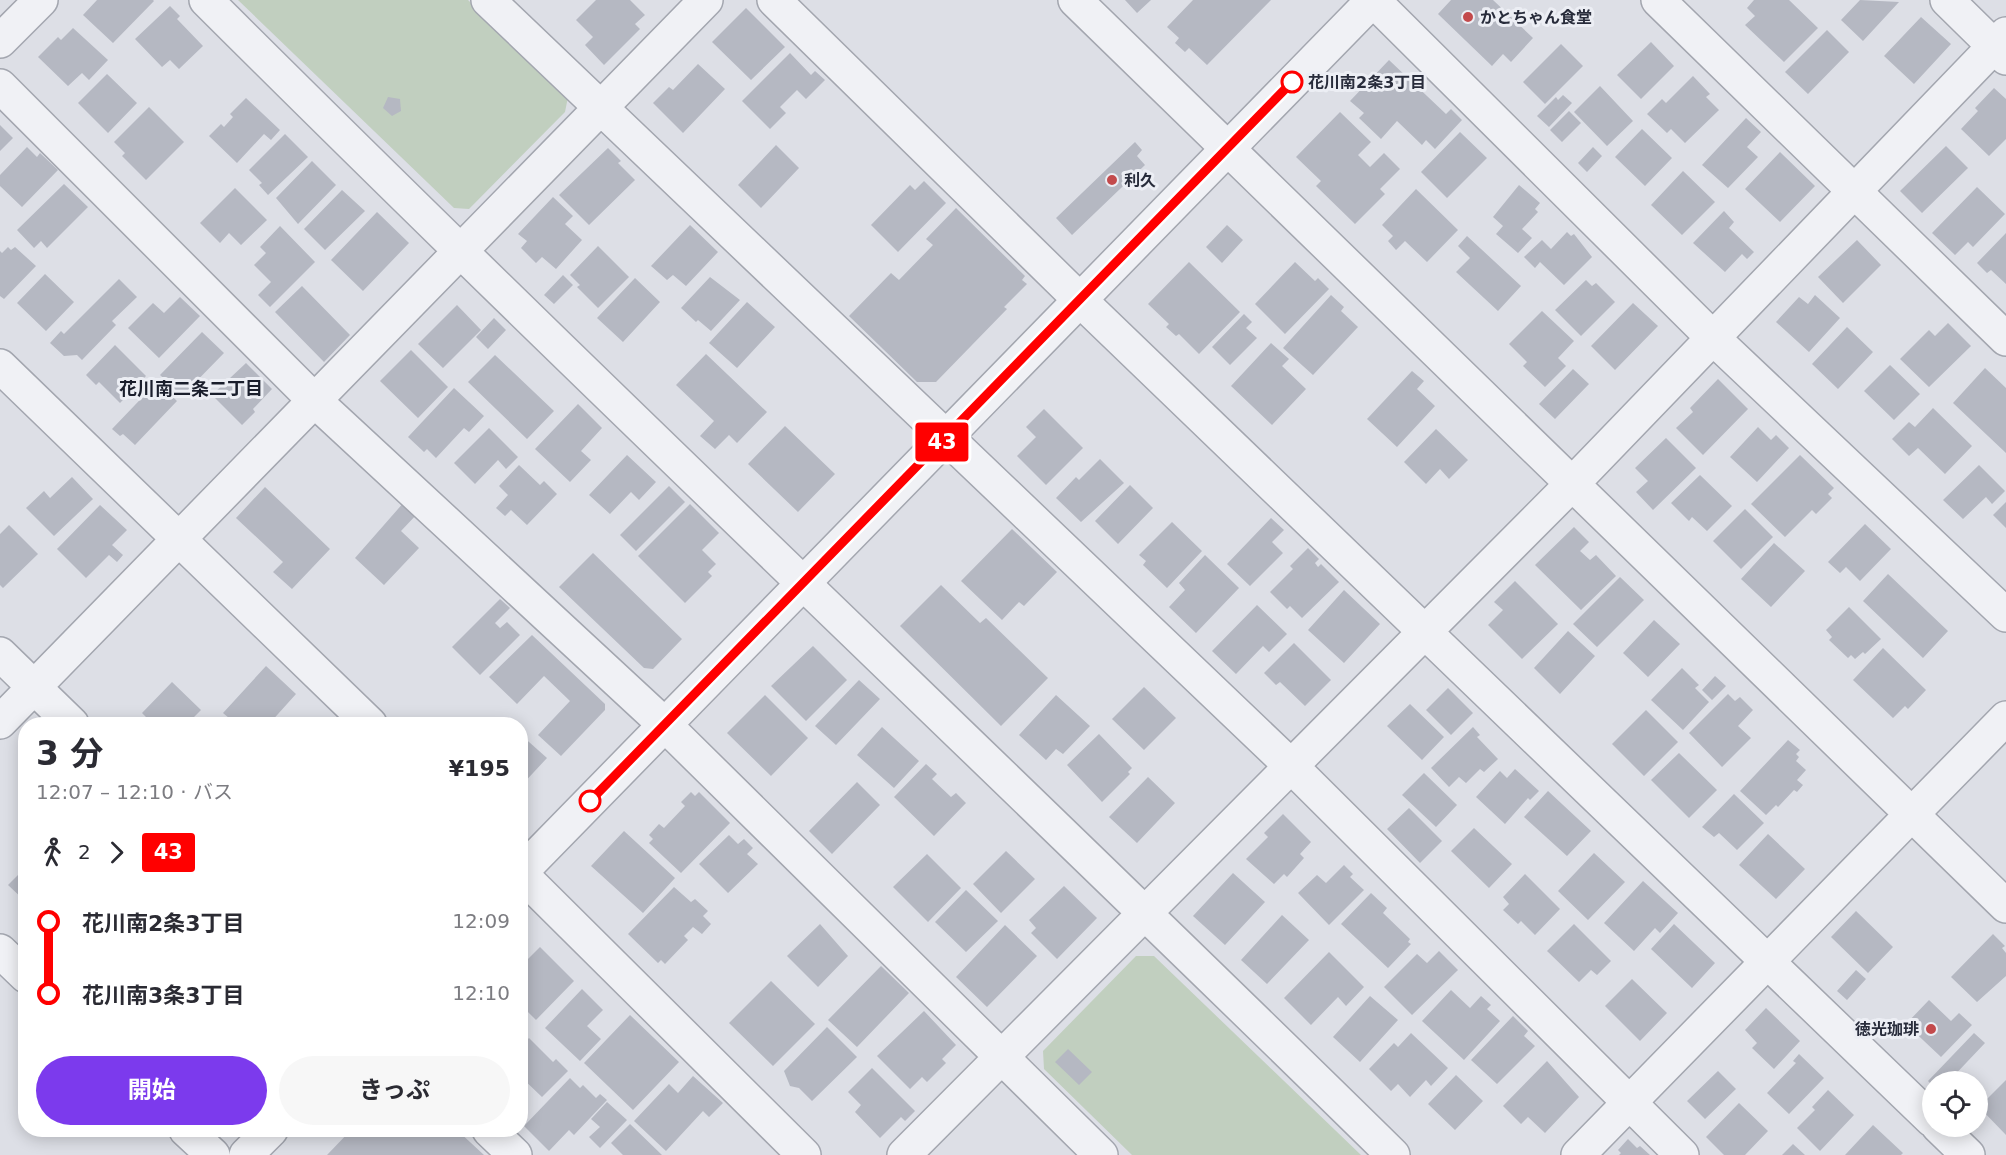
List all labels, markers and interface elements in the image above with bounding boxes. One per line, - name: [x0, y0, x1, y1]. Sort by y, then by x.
- place label: かとちゃん食堂: [1480, 8, 1592, 27]
- marker: かとちゃん食堂: [1461, 10, 1475, 24]
- marker: 花川南2条3丁目: [1281, 71, 1303, 93]
- place label: 花川南2条3丁目: [1308, 73, 1426, 92]
- place label: 利久: [1124, 171, 1156, 190]
- marker: 利久: [1105, 173, 1119, 187]
- district label: 花川南二条二丁目: [119, 378, 263, 399]
- line badge: 43: [915, 422, 969, 462]
- text: 43: [927, 430, 957, 454]
- text: 3 分: [36, 734, 103, 773]
- text: ¥195: [449, 756, 510, 781]
- text: 12:07 – 12:10 · バス: [36, 780, 233, 804]
- unlabelled marker: [579, 790, 601, 812]
- icon: walk: [36, 836, 69, 869]
- icon: forward: [100, 836, 133, 869]
- text: 2: [78, 840, 91, 864]
- text: 43: [154, 840, 183, 864]
- text: 12:09: [452, 909, 510, 933]
- text: 花川南2条3丁目: [82, 911, 245, 936]
- text: 12:10: [452, 981, 510, 1005]
- text: 花川南3条3丁目: [82, 983, 245, 1008]
- place label: 徳光珈琲: [1855, 1020, 1919, 1039]
- marker: 徳光珈琲: [1924, 1022, 1938, 1036]
- button: 開始: [36, 1056, 267, 1125]
- button: きっぷ: [279, 1056, 510, 1125]
- map controls: [1922, 1071, 1988, 1137]
- button: locate: [1922, 1071, 1988, 1137]

